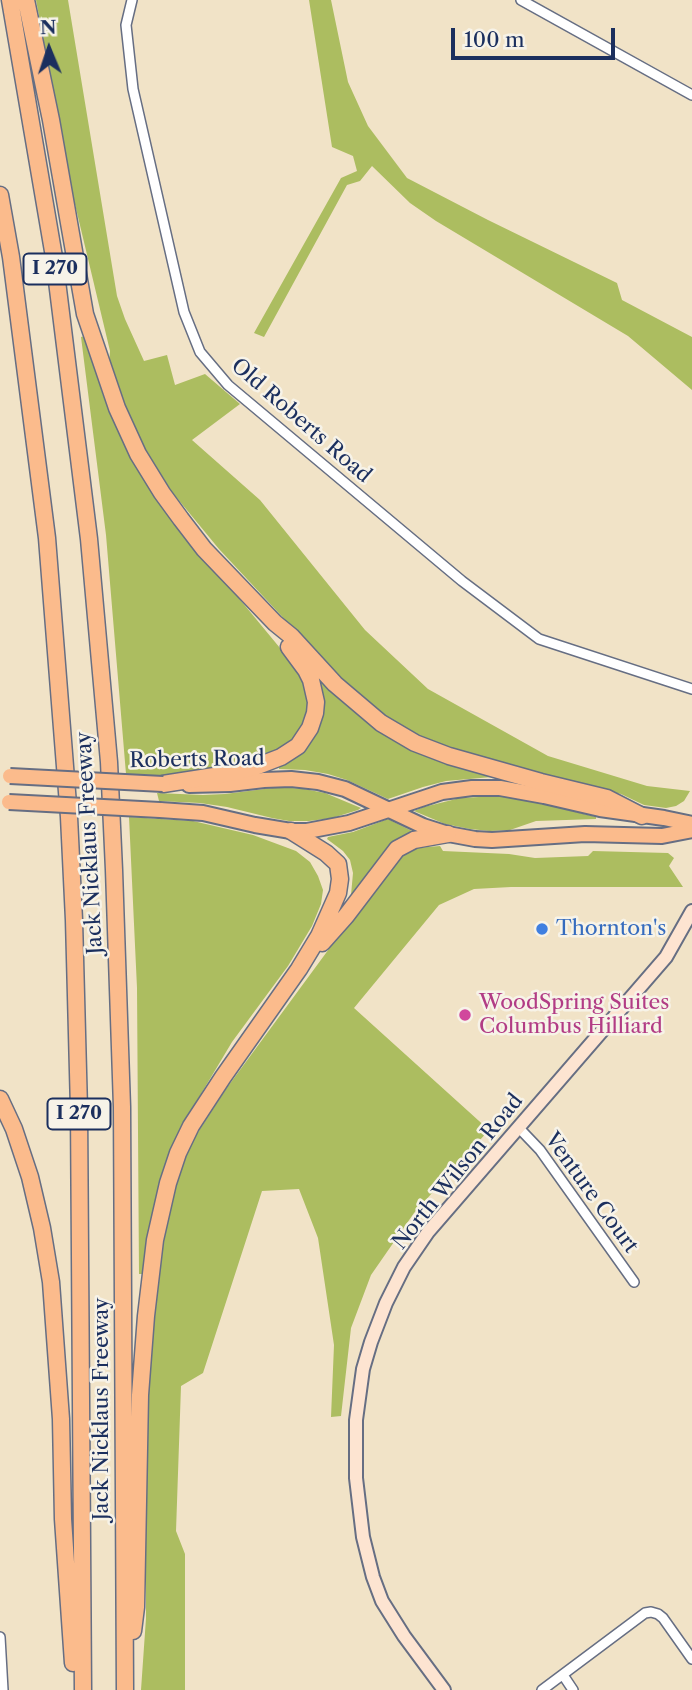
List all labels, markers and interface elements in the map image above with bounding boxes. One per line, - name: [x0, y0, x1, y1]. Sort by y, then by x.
- north arrow: [14, 14, 84, 84]
- scale bar: [454, 14, 618, 58]
- text: N: [40, 16, 57, 39]
- text: 100 m: [464, 27, 525, 52]
- road number: I 270: [23, 254, 86, 284]
- street label: Old Roberts Road: [226, 353, 376, 489]
- street label: Jack Nicklaus Freeway: [72, 731, 108, 955]
- street label: Roberts Road: [129, 746, 265, 774]
- place label: Thornton's: [556, 916, 666, 942]
- marker: Thornton's: [534, 921, 550, 937]
- place label: WoodSpring Suites Columbus Hilliard: [479, 990, 670, 1040]
- marker: WoodSpring Suites Columbus Hilliard: [457, 1007, 473, 1023]
- street label: North Wilson Road: [387, 1089, 529, 1255]
- road number: I 270: [48, 1098, 110, 1130]
- street label: Venture Court: [539, 1128, 643, 1258]
- street label: Jack Nicklaus Freeway: [89, 1297, 115, 1521]

